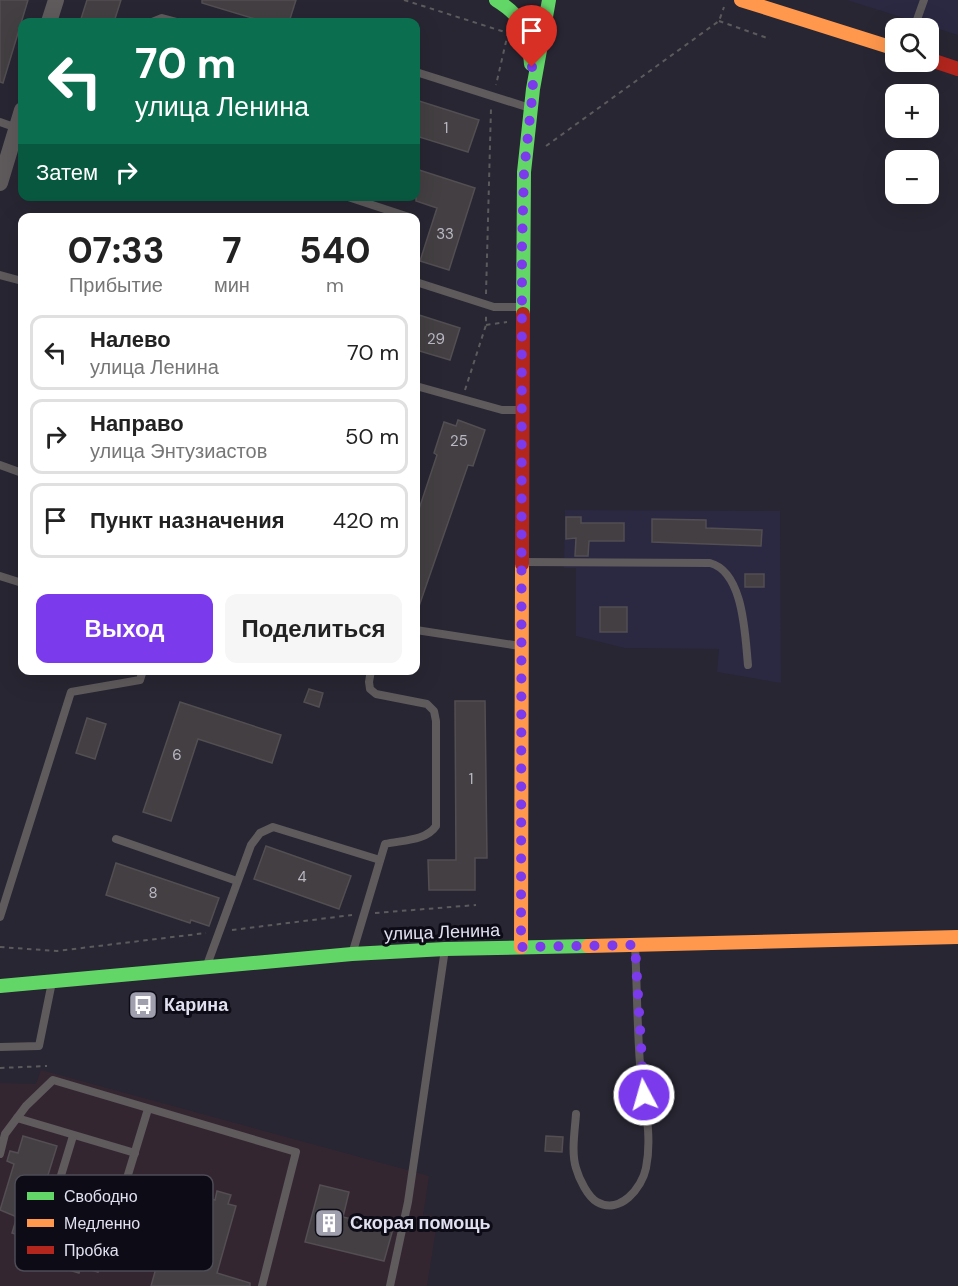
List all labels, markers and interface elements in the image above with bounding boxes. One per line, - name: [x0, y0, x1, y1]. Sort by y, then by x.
- pin: [506, 5, 557, 67]
- icon: arrive: [515, 14, 548, 47]
- map controls: [885, 18, 939, 204]
- button: search: [885, 18, 939, 72]
- text: 70 m: [135, 36, 236, 91]
- icon: left: [36, 42, 114, 120]
- button: +: [885, 84, 939, 138]
- text: улица Ленина: [135, 89, 309, 124]
- house number: 1: [444, 118, 448, 138]
- button: −: [885, 150, 939, 204]
- icon: right: [110, 156, 143, 189]
- text: Затем: [36, 158, 98, 187]
- house number: 33: [436, 224, 454, 244]
- text: 07:33: [67, 227, 164, 274]
- text: 7: [222, 227, 242, 274]
- text: 540: [299, 227, 371, 274]
- text: Прибытие: [69, 272, 163, 298]
- text: мин: [214, 272, 250, 298]
- text: m: [326, 272, 344, 298]
- text: Налево: [90, 325, 171, 354]
- house number: 29: [427, 329, 445, 349]
- icon: left: [39, 336, 72, 369]
- text: 70 m: [347, 338, 399, 367]
- text: улица Ленина: [90, 354, 219, 380]
- text: Направо: [90, 409, 184, 438]
- icon: right: [39, 420, 72, 453]
- text: 50 m: [345, 422, 399, 451]
- house number: 25: [450, 431, 468, 451]
- text: улица Энтузиастов: [90, 438, 267, 464]
- icon: arrive: [39, 504, 72, 537]
- text: Пункт назначения: [90, 506, 285, 535]
- text: 420 m: [333, 506, 399, 535]
- button: Выход: [36, 594, 213, 663]
- button: Поделиться: [225, 594, 402, 663]
- house number: 6: [172, 745, 182, 765]
- house number: 1: [469, 769, 473, 789]
- house number: 4: [297, 867, 307, 887]
- house number: 8: [148, 883, 158, 903]
- street label: улица Ленина: [384, 918, 501, 946]
- bus stop icon: Карина: [127, 989, 159, 1021]
- place label: Карина: [164, 993, 229, 1017]
- position arrow: [612, 1063, 676, 1127]
- legend: [15, 1175, 213, 1271]
- text: Свободно: [64, 1186, 138, 1207]
- building icon: Скорая помощь: [313, 1207, 345, 1239]
- place label: Скорая помощь: [350, 1211, 490, 1235]
- text: Медленно: [64, 1213, 140, 1234]
- text: Пробка: [64, 1240, 119, 1261]

